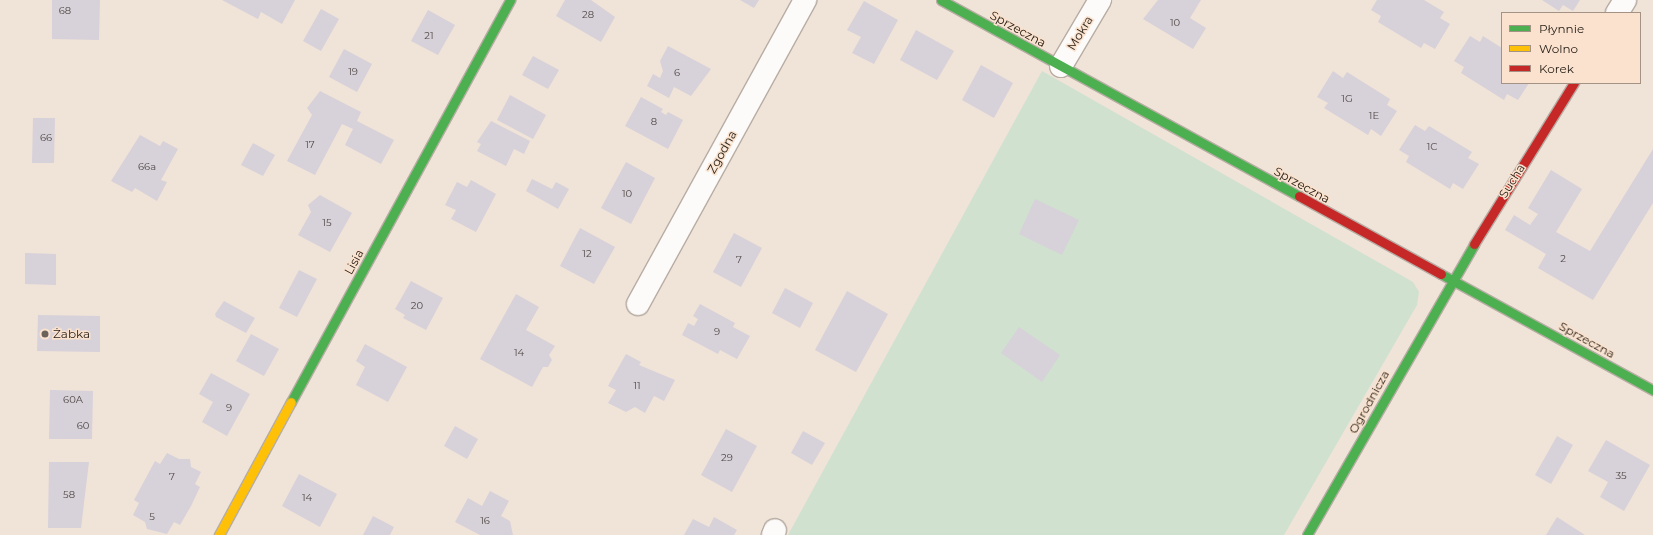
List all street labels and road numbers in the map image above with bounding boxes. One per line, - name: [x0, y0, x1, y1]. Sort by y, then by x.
- street label: Sprzeczna: [988, 8, 1048, 50]
- street label: Mokra: [1064, 13, 1096, 53]
- street label: Zgodna: [704, 128, 740, 176]
- street label: Sucha: [1496, 161, 1528, 201]
- street label: Sprzeczna: [1272, 164, 1332, 206]
- street label: Lisia: [341, 247, 367, 277]
- street label: Sprzeczna: [1557, 319, 1617, 361]
- street label: Ogrodnicza: [1346, 368, 1392, 436]

